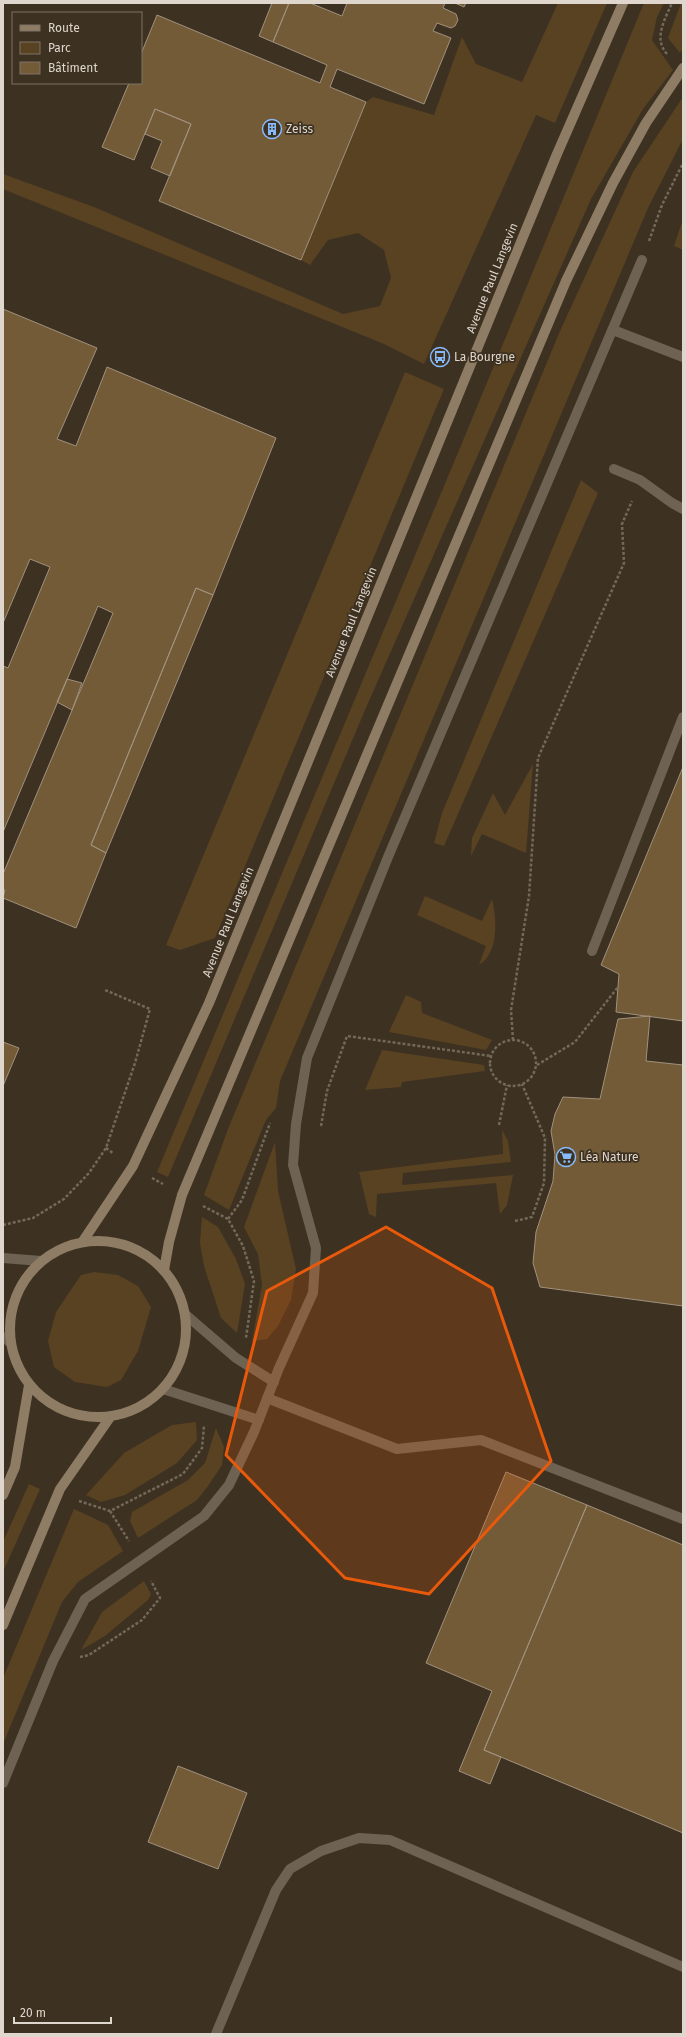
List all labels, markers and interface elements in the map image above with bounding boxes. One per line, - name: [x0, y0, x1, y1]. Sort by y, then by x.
- legend: [12, 12, 142, 84]
- text: Route: [48, 21, 80, 35]
- text: Parc: [48, 41, 71, 55]
- text: Bâtiment: [48, 61, 98, 75]
- building icon: Zeiss: [261, 118, 283, 140]
- place label: Zeiss: [286, 122, 313, 136]
- street label: Avenue Paul Langevin: [463, 221, 521, 335]
- bus stop icon: La Bourgne: [429, 346, 451, 368]
- place label: La Bourgne: [454, 350, 515, 364]
- street label: Avenue Paul Langevin: [322, 565, 380, 679]
- street label: Avenue Paul Langevin: [199, 865, 257, 979]
- supermarket icon: Léa Nature: [555, 1146, 577, 1168]
- place label: Léa Nature: [580, 1150, 639, 1164]
- scale bar: [14, 1999, 111, 2025]
- text: 20 m: [20, 2006, 46, 2020]

